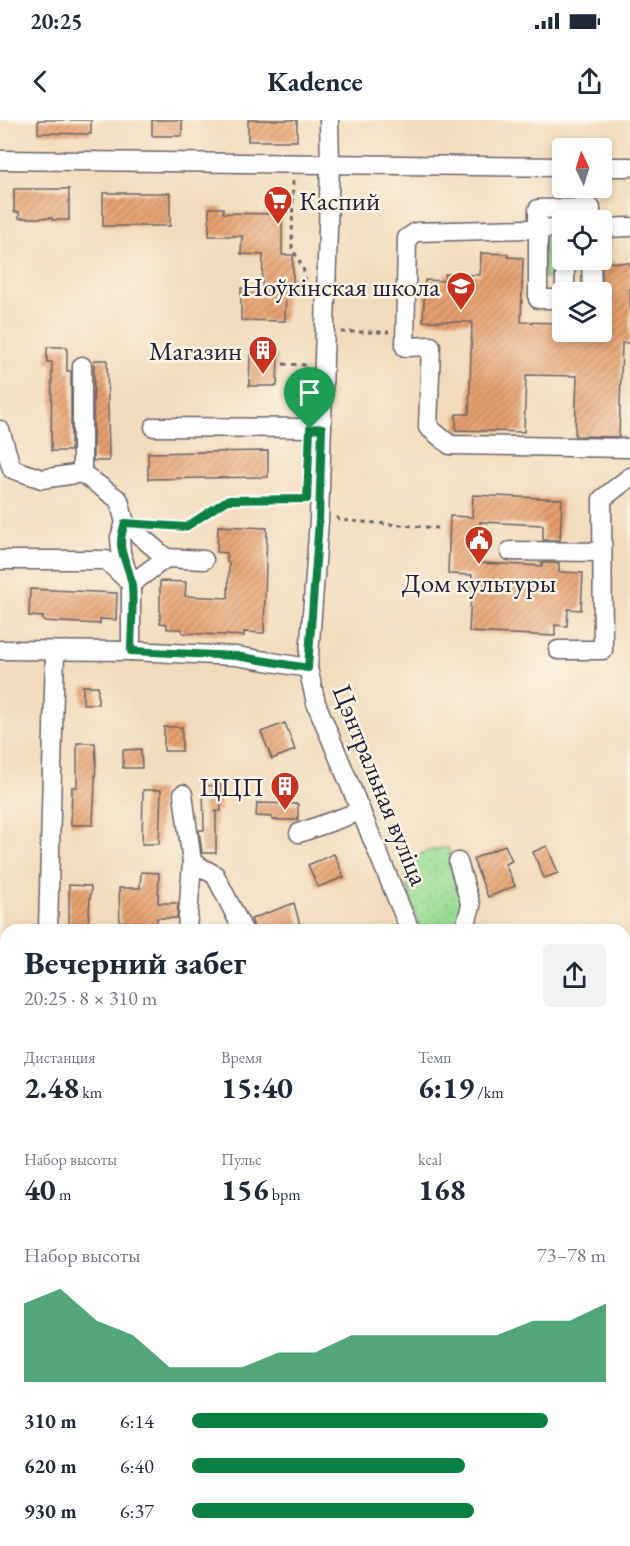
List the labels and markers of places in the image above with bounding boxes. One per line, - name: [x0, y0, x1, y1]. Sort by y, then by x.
- place label: Каспий: [299, 183, 380, 218]
- supermarket icon: Каспий: [262, 184, 294, 226]
- place label: Ноўкінская школа: [241, 269, 440, 304]
- school or university icon: Ноўкінская школа: [445, 270, 477, 312]
- place label: Магазин: [149, 333, 242, 368]
- building icon: Магазин: [247, 334, 279, 376]
- pin: [284, 367, 335, 429]
- public building icon: Дом культуры: [463, 524, 495, 566]
- place label: Дом культуры: [402, 565, 556, 600]
- place label: ЦЦП: [200, 769, 264, 804]
- building icon: ЦЦП: [269, 770, 301, 812]

